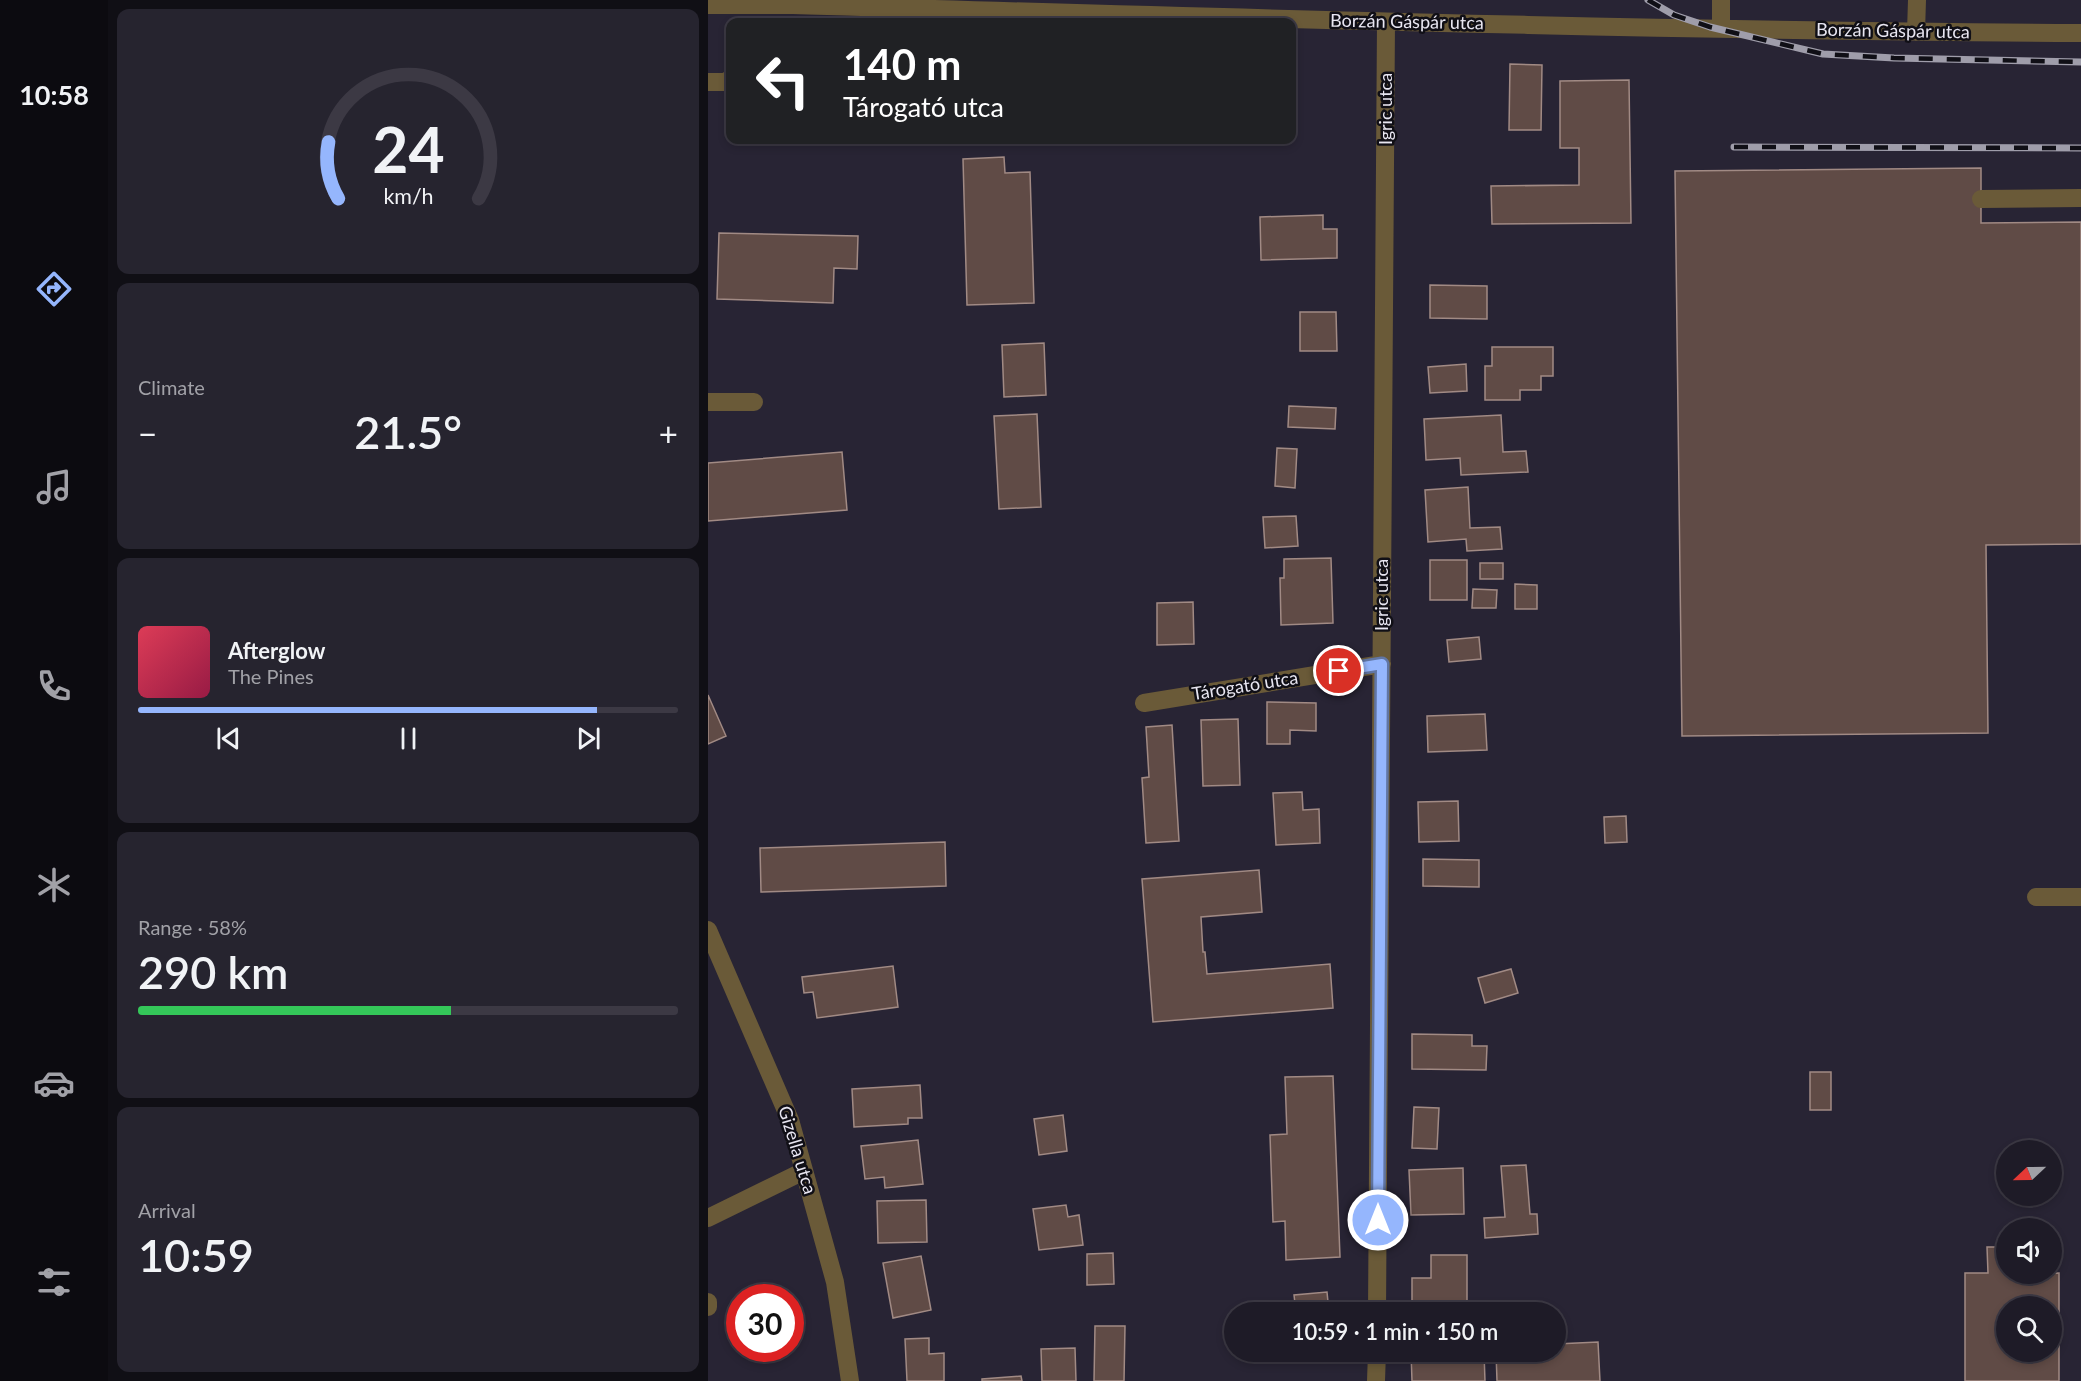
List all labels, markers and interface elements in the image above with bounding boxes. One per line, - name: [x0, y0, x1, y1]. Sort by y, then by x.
- street label: Borzán Gáspár utca: [1330, 9, 1484, 33]
- street label: Borzán Gáspár utca: [1816, 18, 1970, 42]
- text: 140 m: [843, 39, 961, 89]
- icon: left: [744, 42, 822, 120]
- street label: Igric utca: [1374, 73, 1396, 145]
- text: 10:58: [19, 78, 89, 111]
- text: Tárogató utca: [843, 90, 1004, 123]
- text: 24: [372, 111, 444, 186]
- text: km/h: [383, 183, 433, 209]
- icon: directions: [33, 268, 75, 310]
- text: Climate: [138, 375, 205, 399]
- text: 21.5°: [354, 405, 462, 459]
- text: −: [138, 413, 157, 453]
- text: +: [659, 413, 678, 453]
- icon: music: [33, 466, 75, 508]
- street label: Igric utca: [1370, 559, 1392, 631]
- text: Afterglow: [228, 637, 325, 664]
- pin: [1313, 645, 1364, 696]
- icon: arrive: [1322, 654, 1355, 687]
- text: The Pines: [228, 664, 314, 688]
- icon: phone: [33, 665, 75, 707]
- street label: Tárogató utca: [1190, 666, 1300, 704]
- icon: previous: [212, 722, 245, 755]
- icon: pause: [392, 722, 425, 755]
- icon: next: [572, 722, 605, 755]
- icon: climate: [33, 864, 75, 906]
- text: Range · 58%: [138, 915, 247, 939]
- text: 290 km: [138, 945, 288, 999]
- icon: car: [33, 1062, 75, 1104]
- street label: Gizella utca: [774, 1103, 822, 1196]
- north arrow: [1996, 1140, 2062, 1206]
- map controls: [1996, 1140, 2062, 1362]
- position arrow: [1346, 1188, 1410, 1252]
- text: Arrival: [138, 1198, 196, 1222]
- button: sound: [1996, 1218, 2062, 1284]
- text: 10:59: [138, 1228, 254, 1282]
- icon: filters: [33, 1261, 75, 1303]
- speed limit sign: 30: [726, 1284, 804, 1362]
- button: search: [1996, 1296, 2062, 1362]
- text: 10:59 · 1 min · 150 m: [1292, 1318, 1498, 1345]

